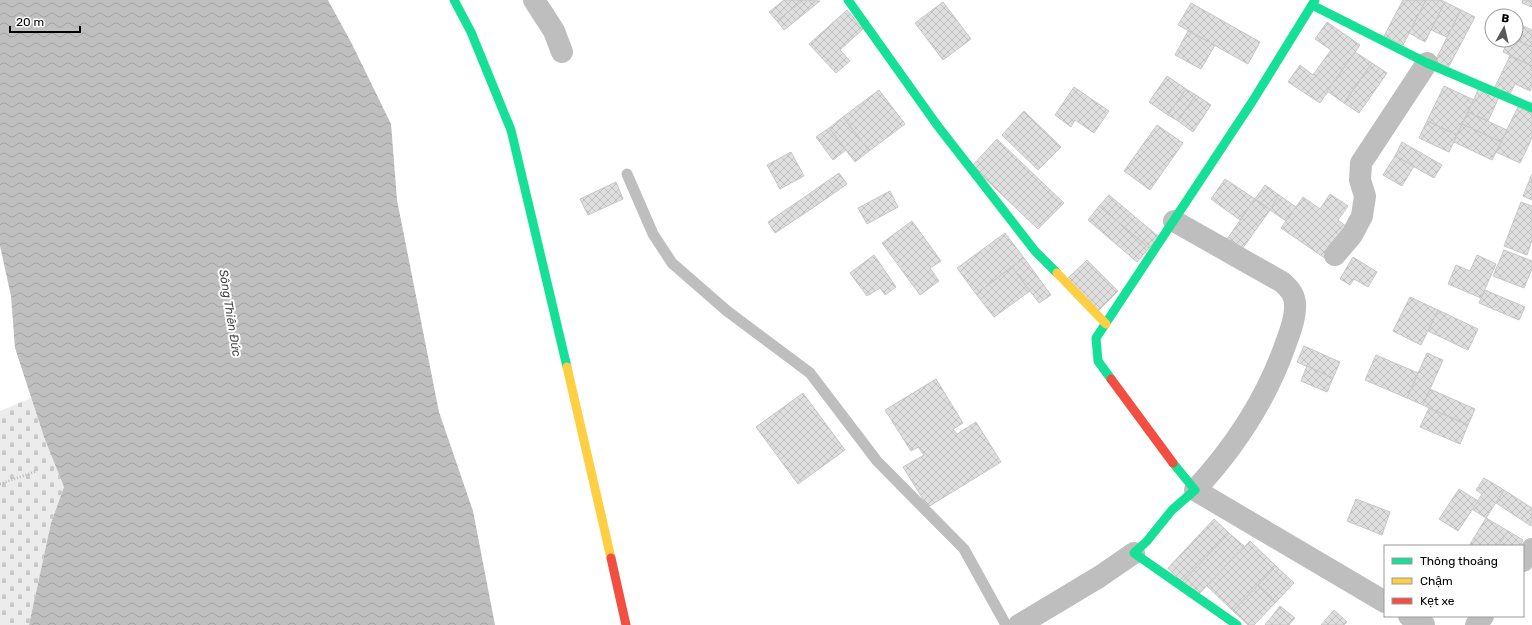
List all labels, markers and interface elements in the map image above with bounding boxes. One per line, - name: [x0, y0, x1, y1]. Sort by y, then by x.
- scale bar: [10, 8, 80, 34]
- north arrow: [1484, 8, 1524, 48]
- text: B: [1501, 12, 1510, 26]
- text: 20 m: [16, 15, 44, 29]
- water label: Sông Thiên Đức: [216, 269, 244, 358]
- legend: [1384, 545, 1524, 617]
- text: Thông thoáng: [1420, 554, 1498, 568]
- text: Chậm: [1420, 574, 1453, 588]
- text: Kẹt xe: [1420, 594, 1455, 608]

